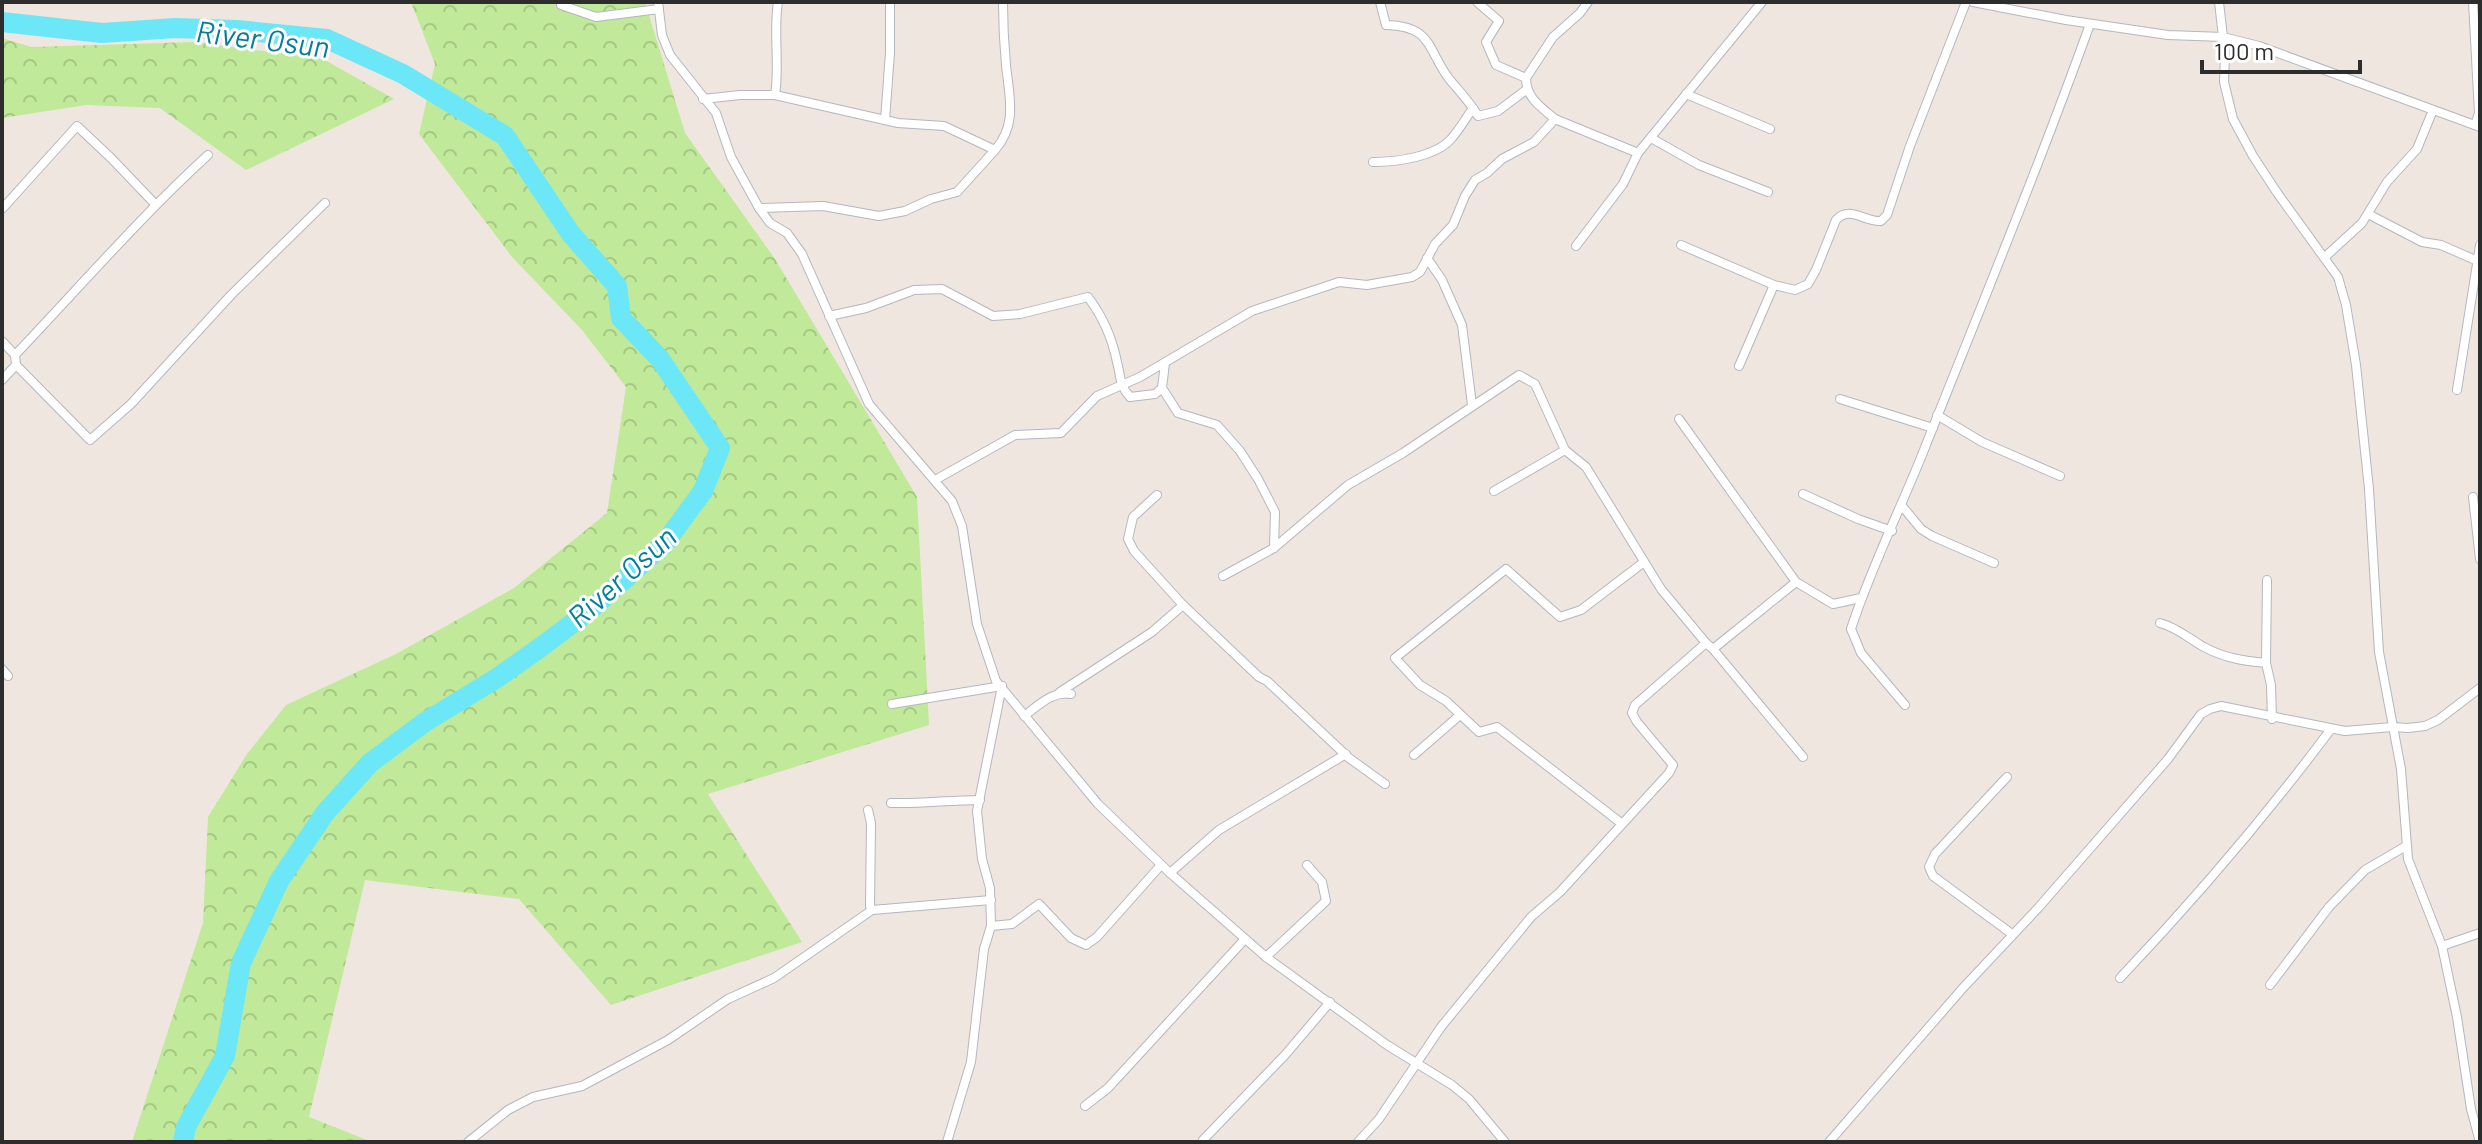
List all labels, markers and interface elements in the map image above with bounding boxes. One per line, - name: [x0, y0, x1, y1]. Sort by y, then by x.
- water label: River Osun: [194, 12, 332, 64]
- scale bar: [2202, 24, 2360, 74]
- text: 100 m: [2214, 36, 2274, 65]
- water label: River Osun: [559, 518, 683, 634]

